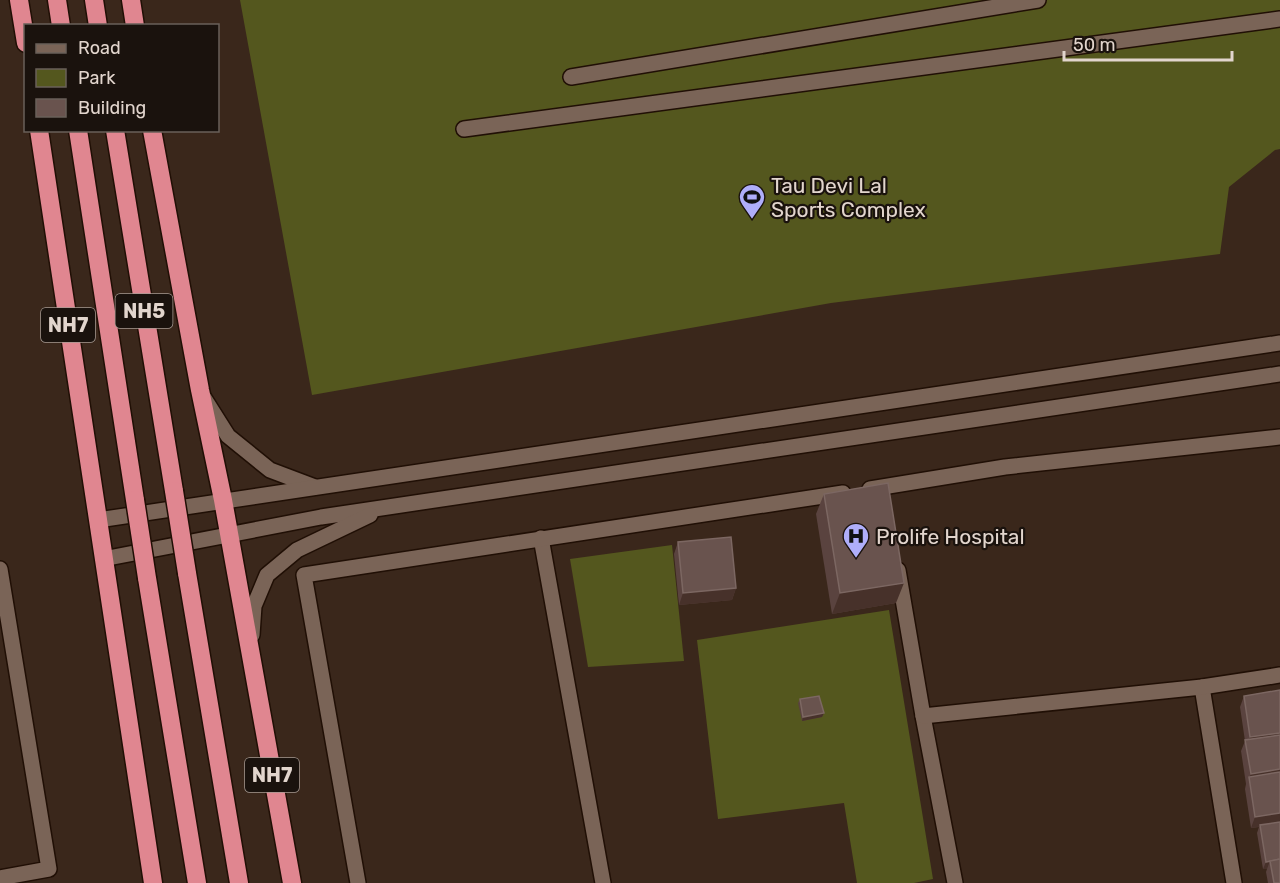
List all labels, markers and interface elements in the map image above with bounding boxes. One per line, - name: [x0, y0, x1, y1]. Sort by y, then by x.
- legend: [24, 24, 219, 132]
- scale bar: [1064, 24, 1232, 62]
- text: 50 m: [1073, 34, 1116, 56]
- text: Road: [78, 37, 121, 59]
- text: Park: [78, 67, 116, 89]
- text: Building: [78, 97, 146, 119]
- place label: Tau Devi Lal Sports Complex: [771, 173, 926, 222]
- sports icon: Tau Devi Lal Sports Complex: [737, 182, 767, 220]
- road number: NH5: [116, 294, 172, 328]
- road number: NH7: [41, 308, 95, 342]
- hospital icon: Prolife Hospital: [841, 521, 871, 559]
- place label: Prolife Hospital: [876, 524, 1025, 549]
- road number: NH7: [245, 758, 299, 792]

